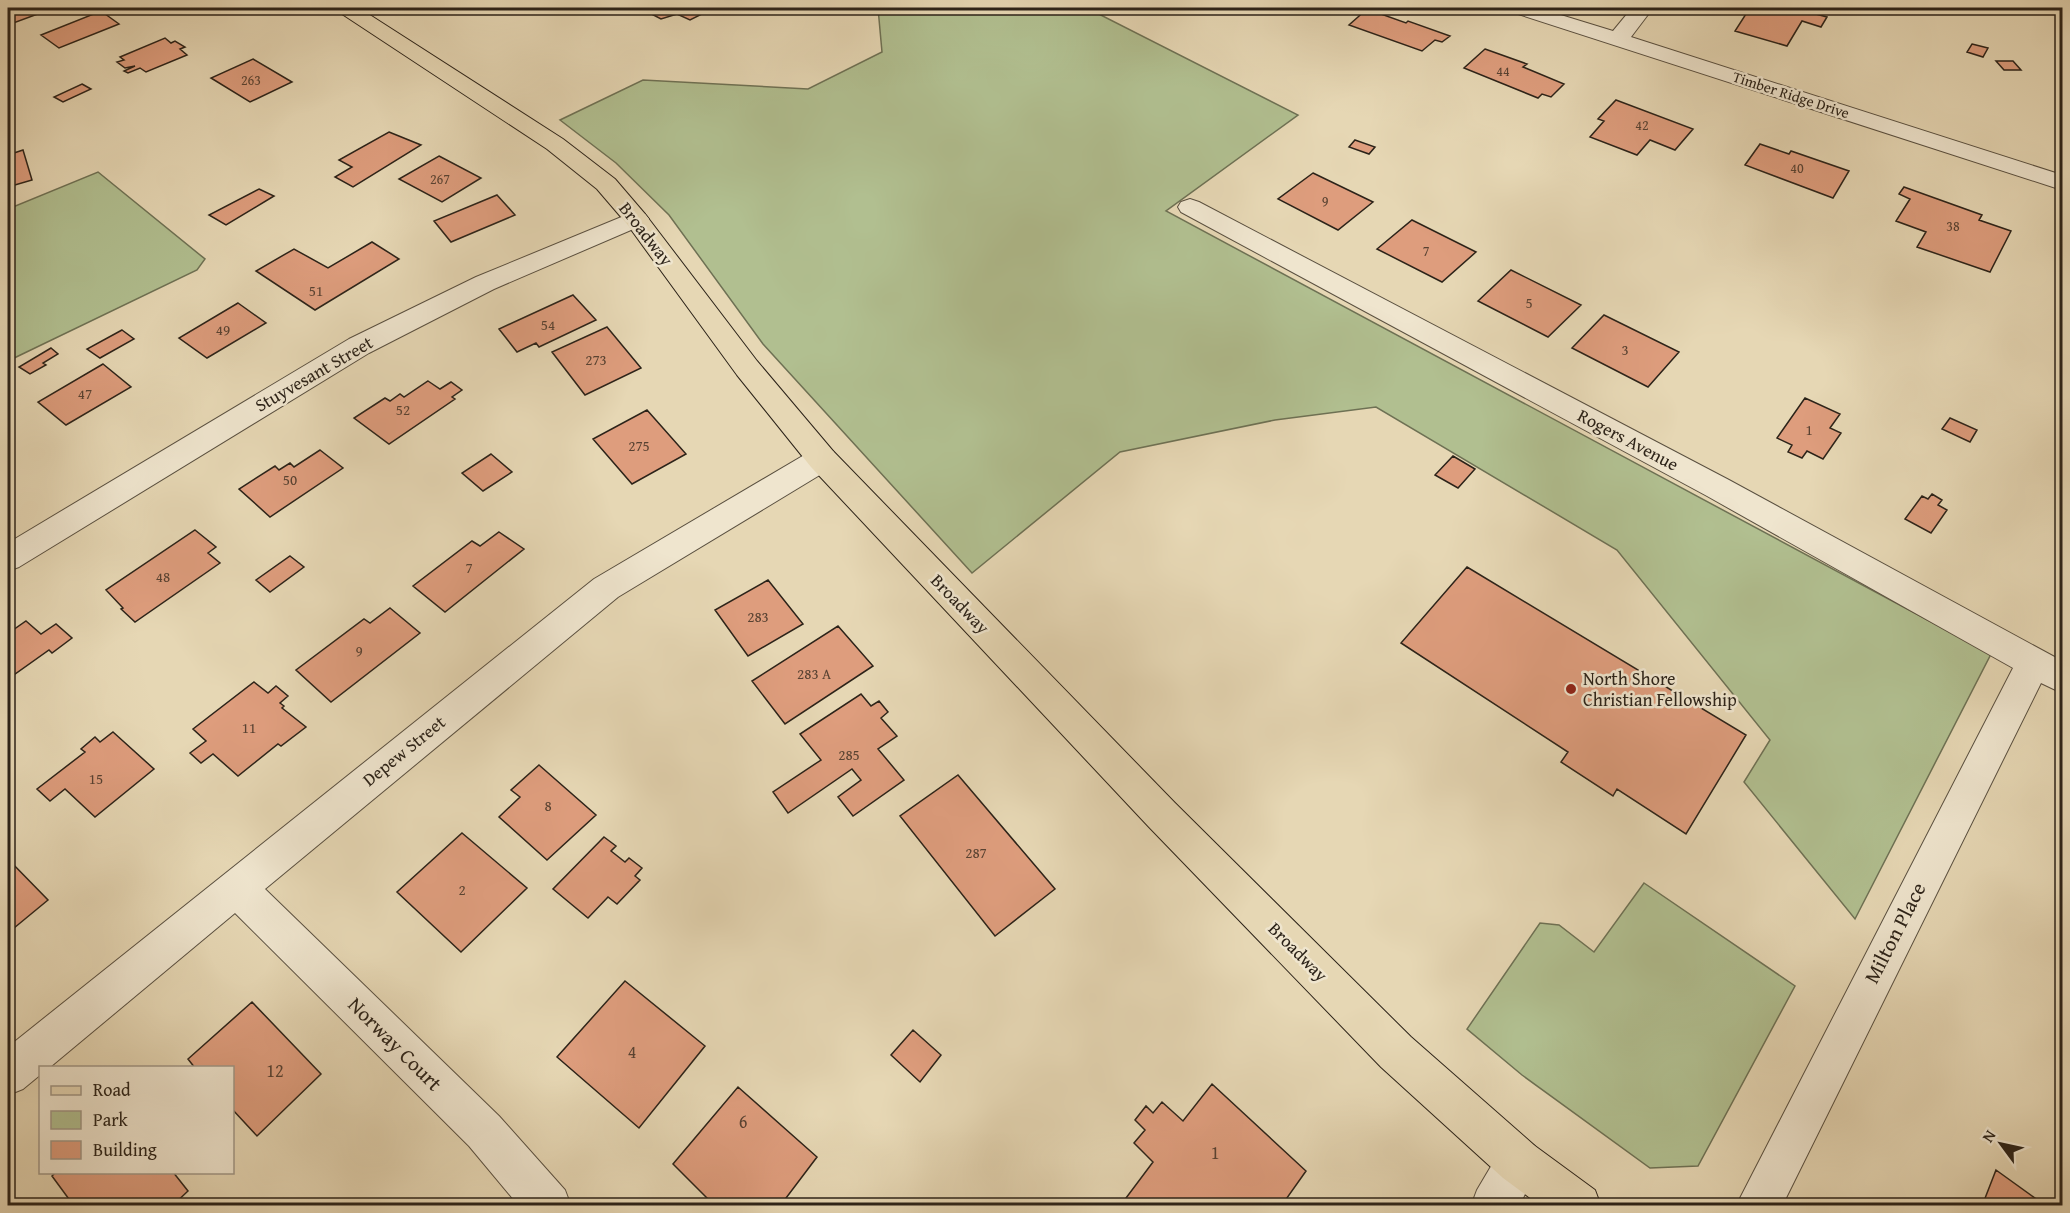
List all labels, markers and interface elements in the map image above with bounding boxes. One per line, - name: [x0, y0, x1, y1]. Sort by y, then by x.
- house number: 44: [1496, 61, 1510, 81]
- street label: Timber Ridge Drive: [1730, 66, 1852, 123]
- house number: 263: [241, 70, 261, 90]
- house number: 42: [1635, 115, 1649, 135]
- house number: 40: [1790, 158, 1804, 178]
- house number: 267: [430, 169, 450, 189]
- house number: 9: [1322, 191, 1329, 211]
- street label: Broadway: [613, 196, 680, 271]
- house number: 38: [1946, 216, 1960, 236]
- house number: 7: [1423, 241, 1430, 261]
- house number: 51: [309, 280, 323, 301]
- house number: 5: [1525, 292, 1533, 313]
- house number: 54: [541, 314, 555, 335]
- house number: 49: [216, 319, 230, 340]
- street label: Stuyvesant Street: [250, 328, 378, 418]
- house number: 3: [1621, 339, 1629, 360]
- house number: 273: [585, 349, 607, 370]
- house number: 47: [78, 383, 92, 404]
- house number: 52: [396, 399, 410, 420]
- street label: Rogers Avenue: [1573, 402, 1683, 477]
- house number: 1: [1805, 419, 1813, 440]
- house number: 275: [628, 435, 650, 456]
- house number: 50: [283, 469, 297, 490]
- house number: 7: [465, 557, 473, 578]
- house number: 48: [156, 566, 170, 587]
- street label: Broadway: [925, 567, 996, 640]
- house number: 283: [747, 606, 769, 627]
- house number: 9: [355, 640, 363, 661]
- house number: 283 A: [797, 663, 831, 684]
- place label: North Shore Christian Fellowship: [1583, 665, 1737, 713]
- marker: North Shore Christian Fellowship: [1564, 682, 1578, 696]
- street label: Depew Street: [356, 708, 451, 793]
- house number: 11: [242, 717, 256, 738]
- house number: 285: [838, 744, 860, 765]
- house number: 15: [89, 768, 103, 789]
- house number: 8: [544, 795, 552, 816]
- house number: 287: [965, 842, 987, 863]
- street label: Milton Place: [1856, 877, 1933, 989]
- house number: 2: [458, 879, 466, 900]
- street label: Broadway: [1262, 916, 1334, 988]
- street label: Norway Court: [341, 989, 450, 1098]
- house number: 4: [628, 1038, 636, 1065]
- house number: 12: [266, 1057, 284, 1084]
- legend: [39, 1066, 234, 1174]
- text: Road: [93, 1076, 131, 1103]
- text: Park: [93, 1106, 129, 1133]
- house number: 6: [739, 1108, 747, 1135]
- north arrow: [1971, 1114, 2031, 1174]
- text: N: [1975, 1125, 2002, 1147]
- text: Building: [93, 1136, 157, 1163]
- house number: 1: [1211, 1139, 1219, 1166]

